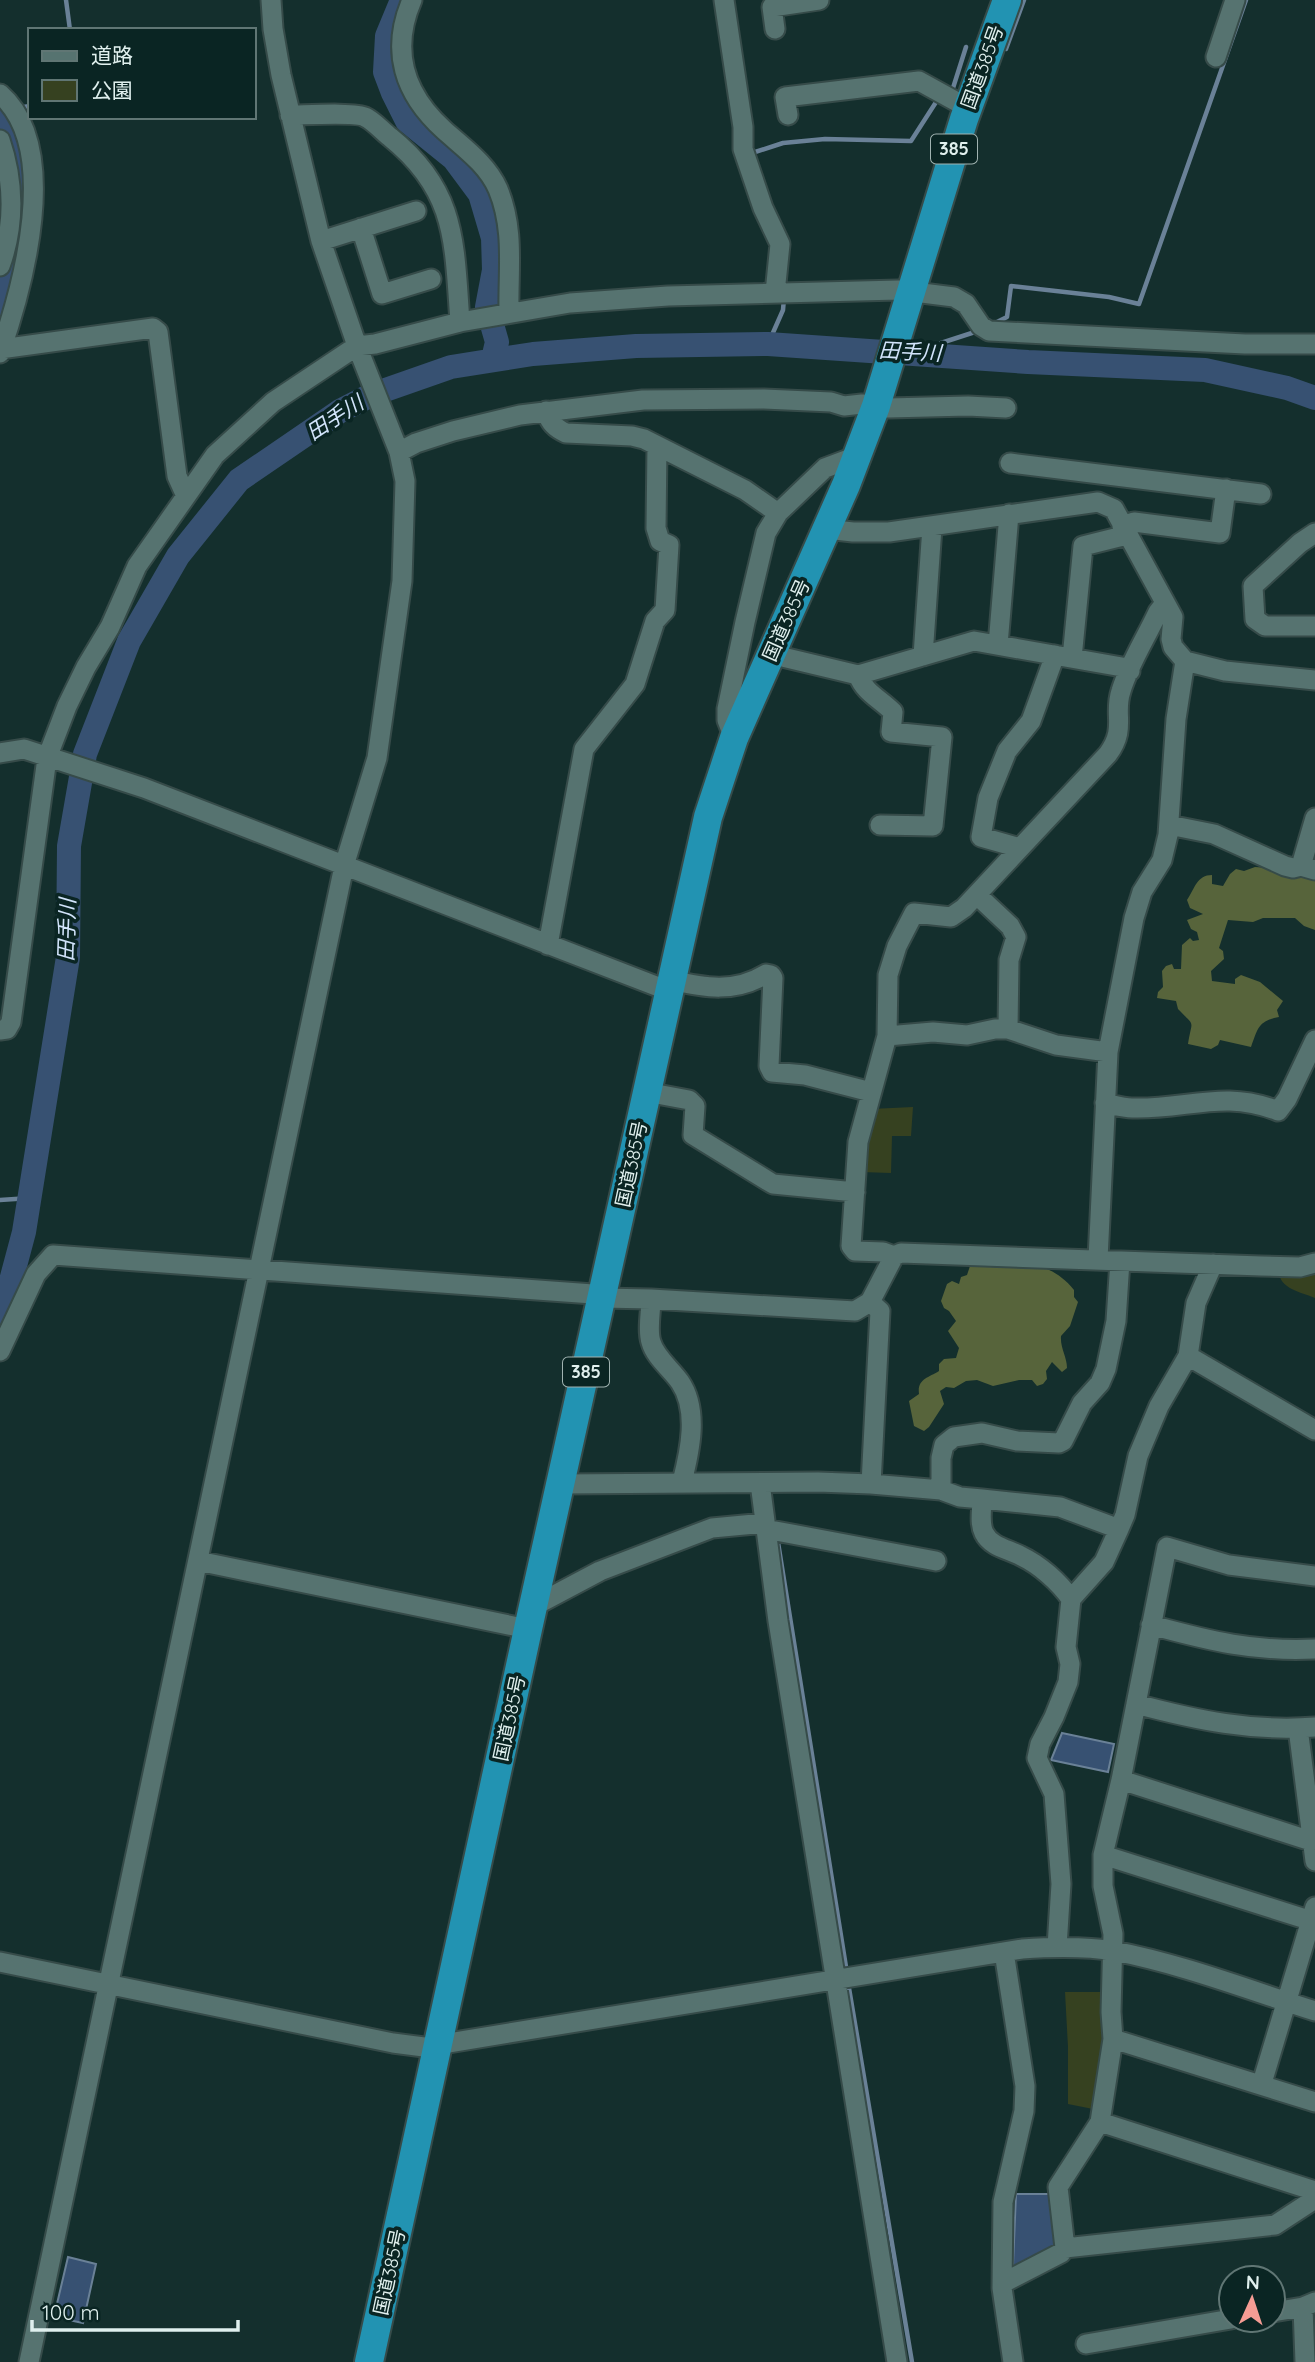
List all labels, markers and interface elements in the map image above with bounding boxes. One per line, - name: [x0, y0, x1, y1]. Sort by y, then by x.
- street label: 国道385号: [956, 22, 1008, 112]
- legend: [28, 28, 256, 119]
- text: 道路: [91, 42, 133, 68]
- text: 公園: [91, 77, 133, 103]
- road number: 385: [931, 134, 977, 164]
- water label: 田手川: [878, 336, 944, 366]
- water label: 田手川: [301, 388, 370, 445]
- street label: 国道385号: [757, 575, 815, 665]
- water label: 田手川: [52, 896, 80, 962]
- street label: 国道385号: [610, 1119, 652, 1209]
- road number: 385: [563, 1358, 609, 1386]
- street label: 国道385号: [488, 1673, 530, 1763]
- street label: 国道385号: [368, 2227, 410, 2317]
- north arrow: [1217, 2264, 1287, 2334]
- text: N: [1245, 2270, 1260, 2294]
- scale bar: [32, 2288, 238, 2332]
- text: 100 m: [42, 2299, 100, 2325]

